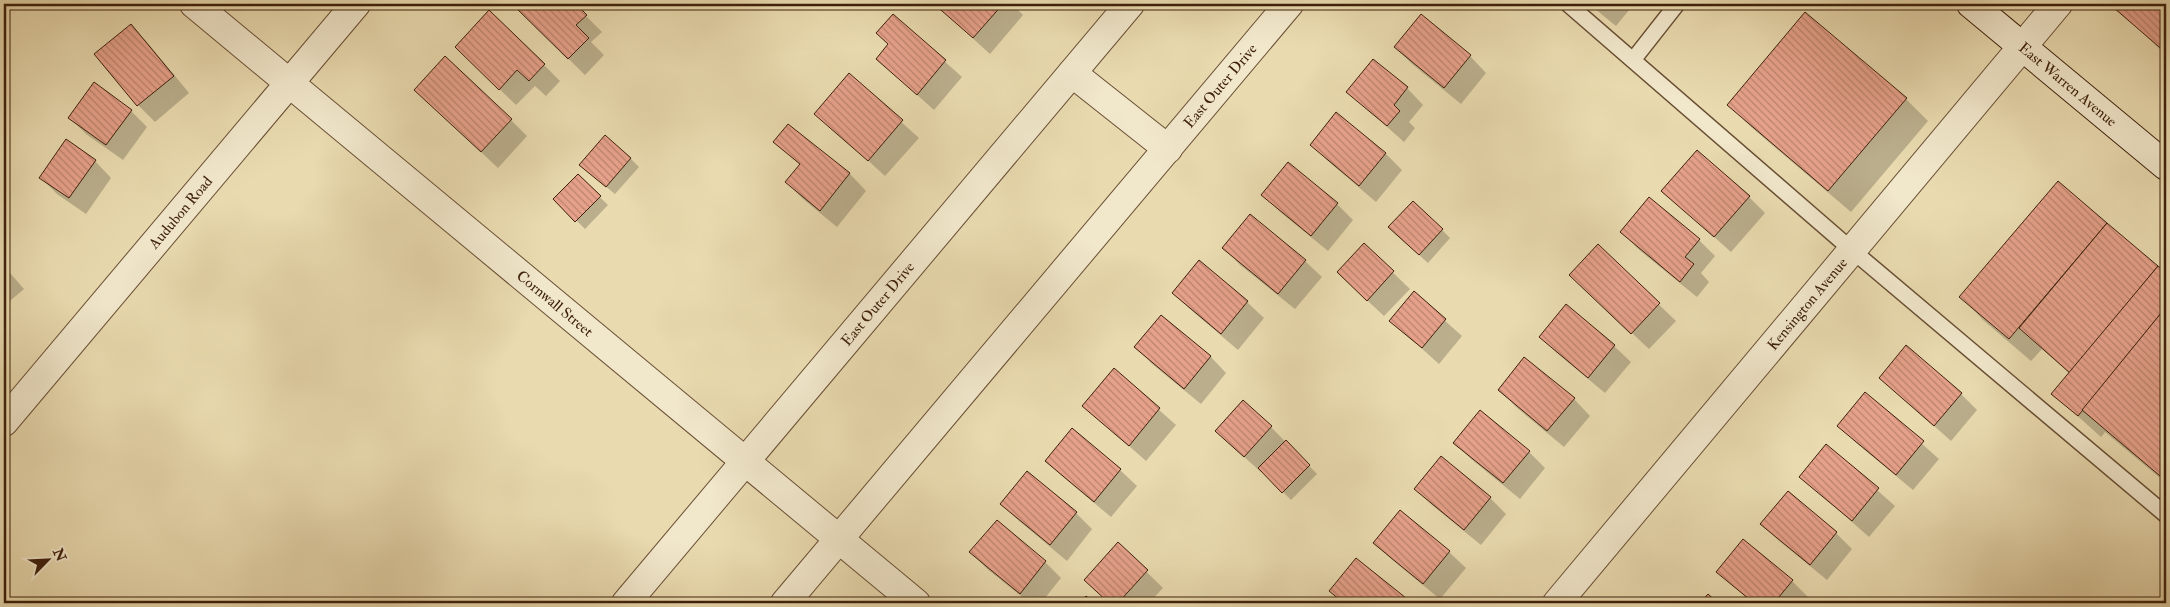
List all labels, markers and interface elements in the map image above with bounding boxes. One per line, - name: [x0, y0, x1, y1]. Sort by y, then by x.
- street label: East Warren Avenue: [2015, 39, 2121, 131]
- street label: East Outer Drive: [1180, 40, 1261, 132]
- street label: Audubon Road: [144, 172, 217, 254]
- street label: Kensington Avenue: [1763, 254, 1852, 354]
- street label: East Outer Drive: [837, 258, 919, 350]
- street label: Cornwall Street: [512, 267, 597, 341]
- north arrow: [22, 534, 72, 584]
- text: N: [49, 545, 70, 565]

